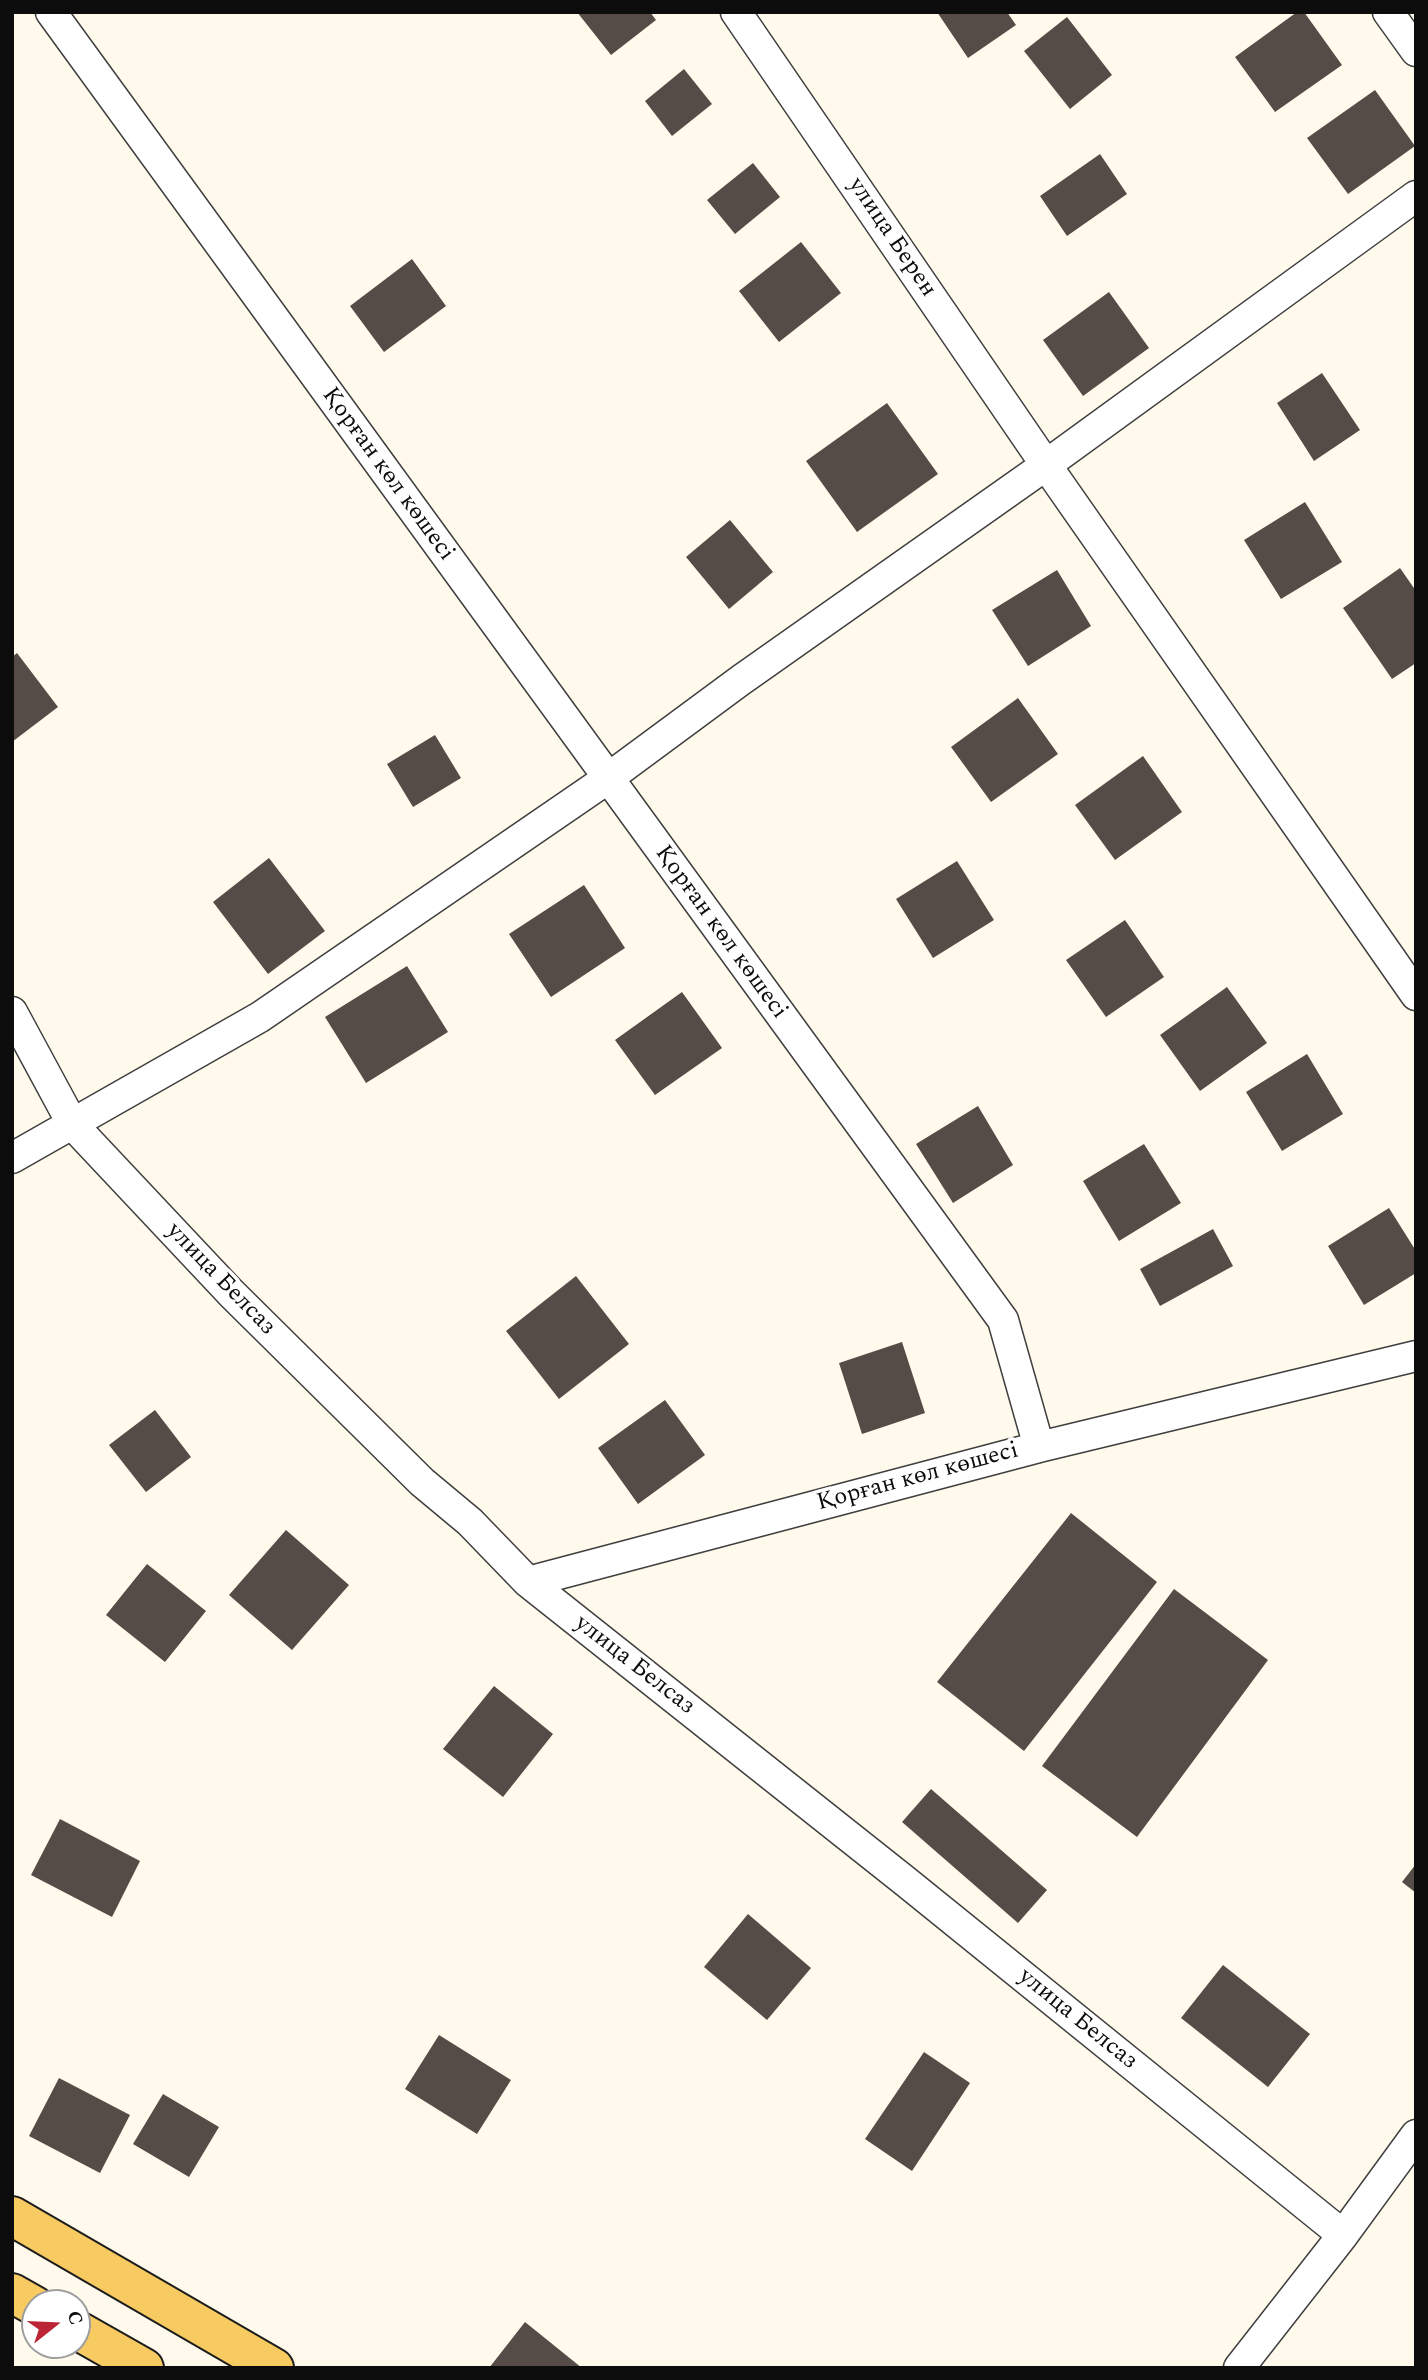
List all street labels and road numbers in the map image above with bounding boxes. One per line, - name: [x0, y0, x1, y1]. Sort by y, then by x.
- street label: улица Берен: [841, 173, 941, 303]
- street label: Қорған көл көшесі: [314, 383, 460, 567]
- street label: Қорған көл көшесі: [647, 841, 793, 1025]
- street label: улица Белсаз: [159, 1218, 281, 1342]
- street label: Қорған көл көшесі: [814, 1437, 1022, 1519]
- street label: улица Белсаз: [568, 1610, 700, 1722]
- street label: улица Белсаз: [1012, 1963, 1142, 2077]

